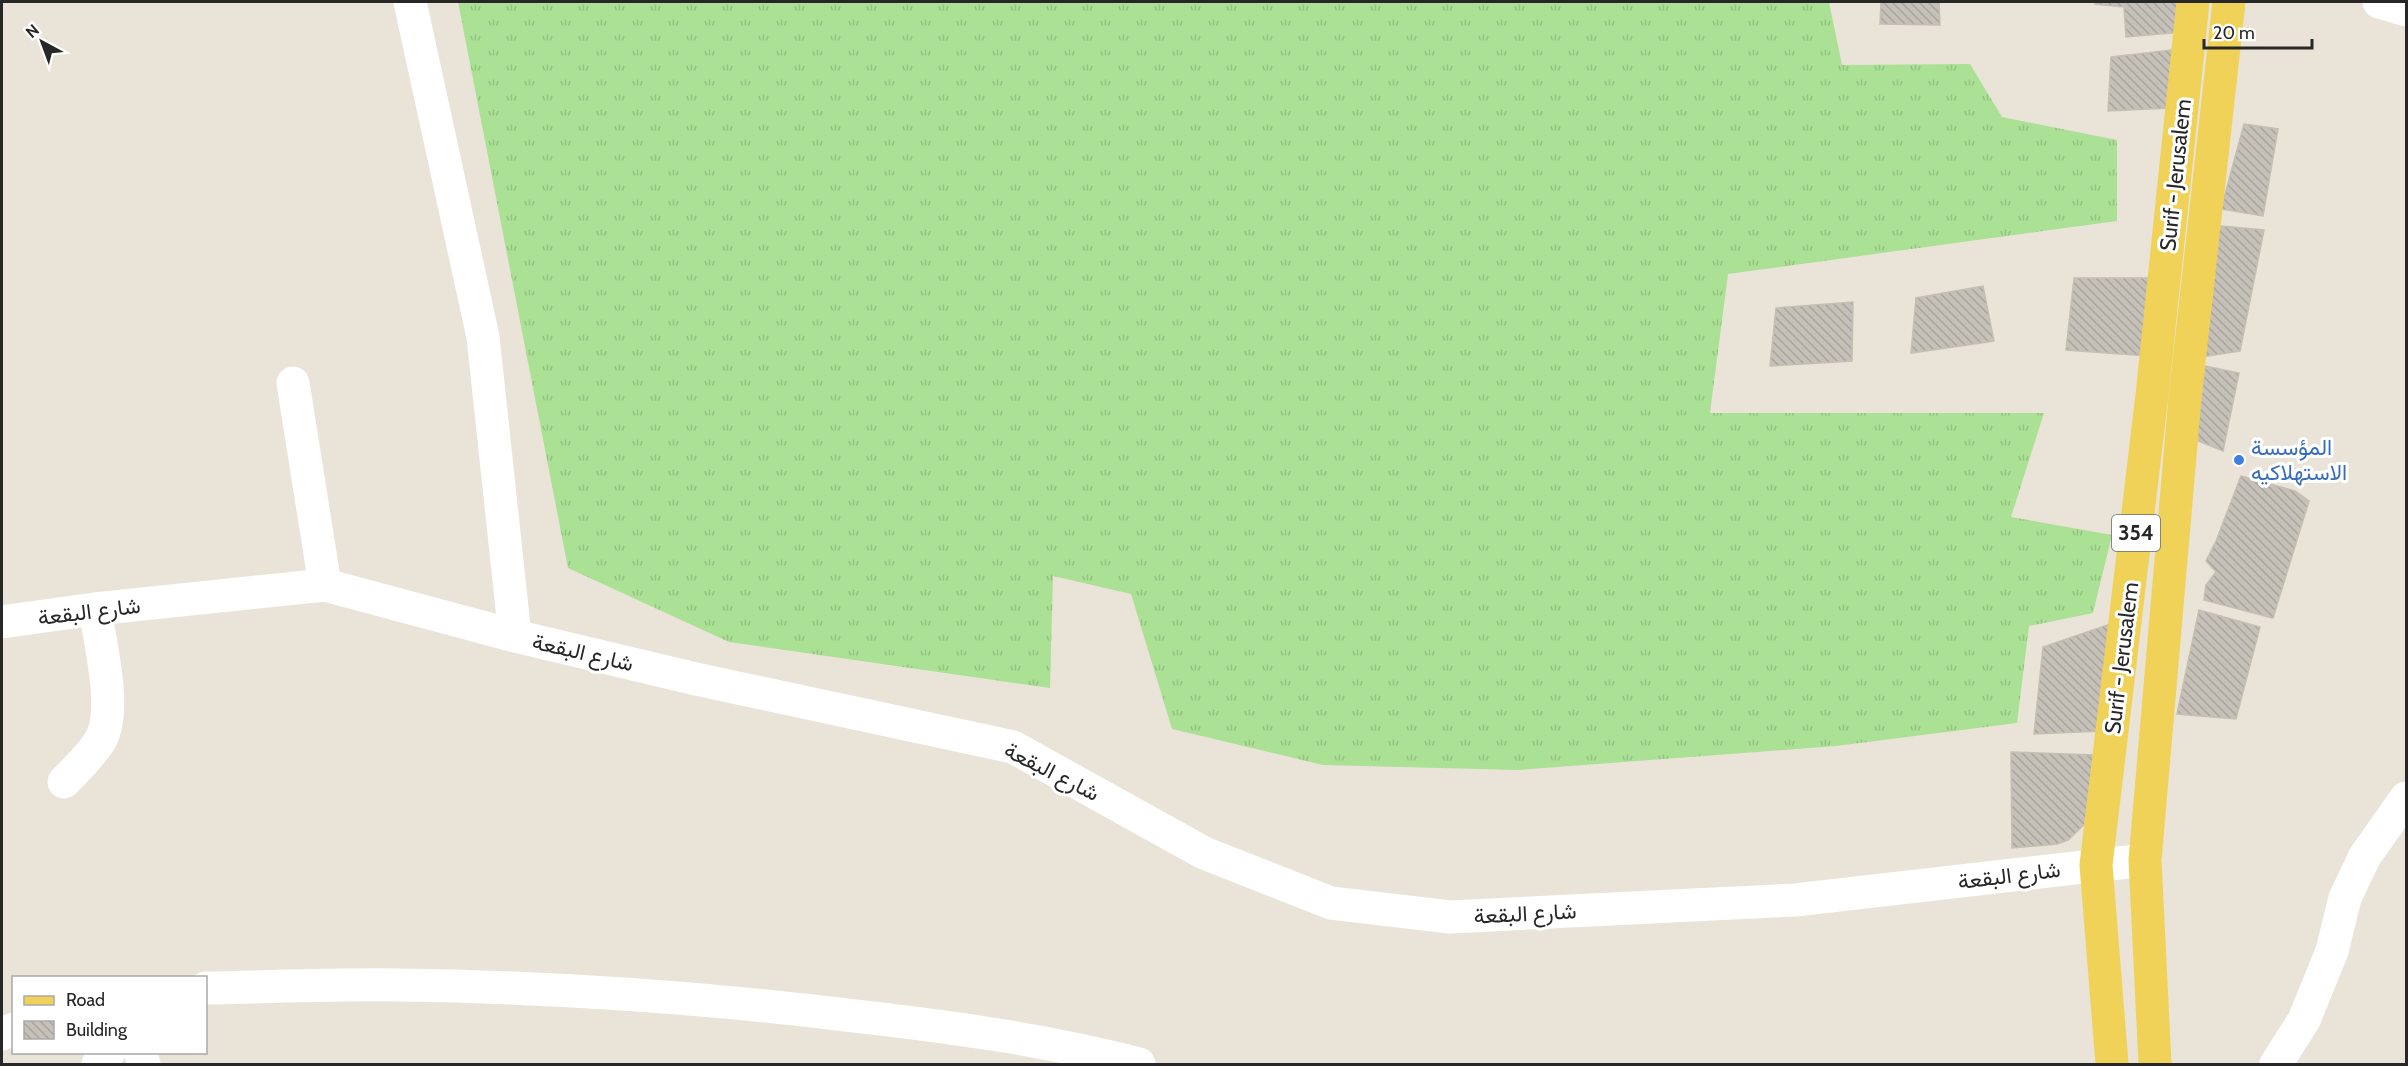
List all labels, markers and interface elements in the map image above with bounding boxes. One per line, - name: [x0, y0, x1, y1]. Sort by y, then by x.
- north arrow: [12, 12, 72, 72]
- scale bar: [2204, 12, 2312, 50]
- text: N: [22, 20, 43, 42]
- text: 20 m: [2213, 22, 2255, 44]
- street label: Surif - Jerusalem: [2154, 98, 2197, 252]
- place label: المؤسسة الاستهلاكيه: [2251, 434, 2347, 486]
- marker: المؤسسة الاستهلاكيه: [2232, 453, 2246, 467]
- road number: 354: [2112, 515, 2160, 551]
- street label: Surif - Jerusalem: [2099, 581, 2144, 736]
- street label: شارع البقعة: [36, 592, 142, 632]
- street label: شارع البقعة: [529, 628, 636, 678]
- street label: شارع البقعة: [999, 736, 1104, 808]
- street label: شارع البقعة: [1956, 856, 2062, 896]
- street label: شارع البقعة: [1473, 897, 1577, 931]
- legend: [12, 976, 207, 1054]
- text: Road: [66, 989, 105, 1011]
- text: Building: [66, 1019, 128, 1041]

